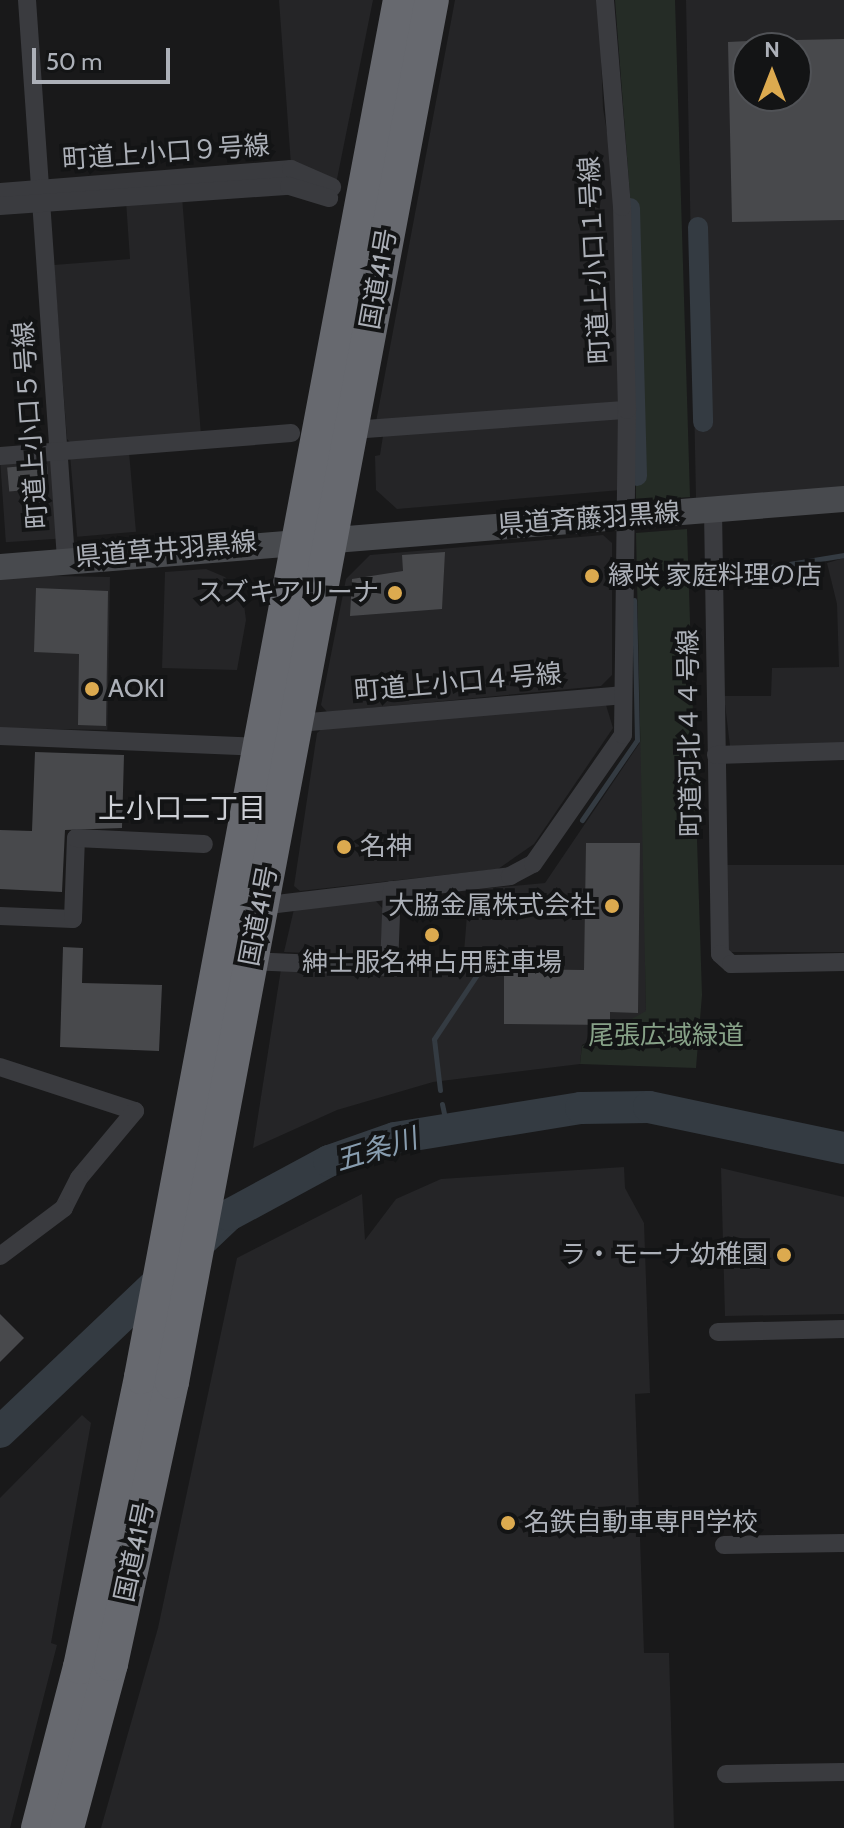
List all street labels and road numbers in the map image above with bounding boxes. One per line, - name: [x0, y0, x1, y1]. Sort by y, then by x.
- street label: 町道上小口９号線: [61, 130, 271, 176]
- street label: 町道上小口１号線: [574, 155, 616, 365]
- street label: 国道41号: [355, 226, 403, 332]
- street label: 町道上小口５号線: [8, 320, 54, 530]
- street label: 県道斉藤羽黒線: [497, 497, 681, 541]
- street label: 県道草井羽黒線: [74, 527, 258, 573]
- street label: 町道河北４４号線: [673, 629, 707, 837]
- street label: 町道上小口４号線: [353, 658, 563, 708]
- street label: 国道41号: [234, 863, 284, 969]
- street label: 国道41号: [109, 1499, 161, 1605]

